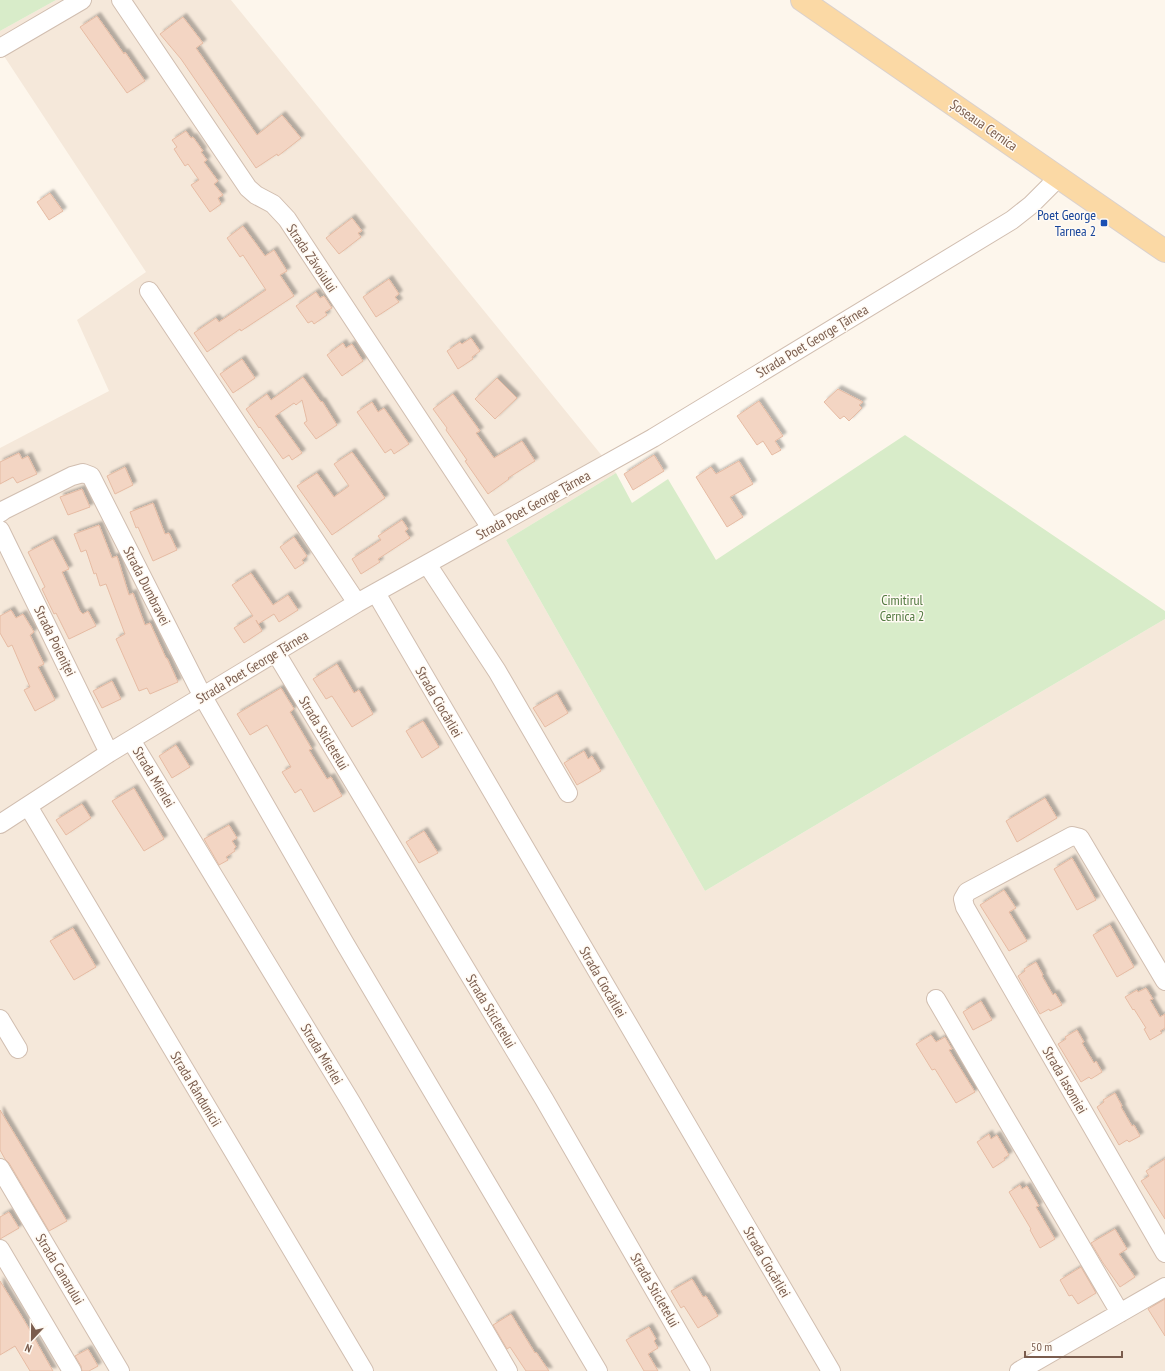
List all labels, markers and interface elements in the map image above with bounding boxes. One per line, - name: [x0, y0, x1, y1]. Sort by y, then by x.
- street label: Șoseaua Cernica: [947, 95, 1021, 155]
- place label: Poet George Tarnea 2: [1037, 206, 1096, 240]
- marker: Poet George Tarnea 2: [1099, 218, 1109, 228]
- street label: Strada Zăvoiului: [283, 220, 341, 296]
- street label: Strada Poet George Țărnea: [753, 300, 871, 382]
- street label: Strada Poet George Țărnea: [473, 466, 593, 544]
- street label: Strada Dumbravei: [119, 544, 175, 628]
- park label: Cimitirul Cernica 2: [880, 591, 924, 625]
- street label: Strada Poieniței: [30, 603, 80, 679]
- street label: Strada Poet George Țărnea: [193, 626, 311, 708]
- street label: Strada Ciocârliei: [411, 663, 467, 741]
- street label: Strada Sticletelui: [295, 693, 353, 773]
- street label: Strada Mierlei: [129, 743, 179, 811]
- street label: Strada Ciocârliei: [575, 943, 631, 1021]
- street label: Strada Sticletelui: [462, 971, 520, 1051]
- street label: Strada Mierlei: [297, 1020, 347, 1088]
- street label: Strada Iasomiei: [1039, 1043, 1091, 1117]
- street label: Strada Rândunicii: [166, 1048, 226, 1130]
- street label: Strada Ciocârliei: [739, 1223, 795, 1301]
- street label: Strada Canarului: [32, 1230, 88, 1308]
- street label: Strada Sticletelui: [627, 1250, 683, 1330]
- north arrow: [12, 1319, 52, 1359]
- scale bar: [1025, 1333, 1122, 1359]
- text: 50 m: [1031, 1339, 1052, 1354]
- text: N: [23, 1341, 34, 1356]

